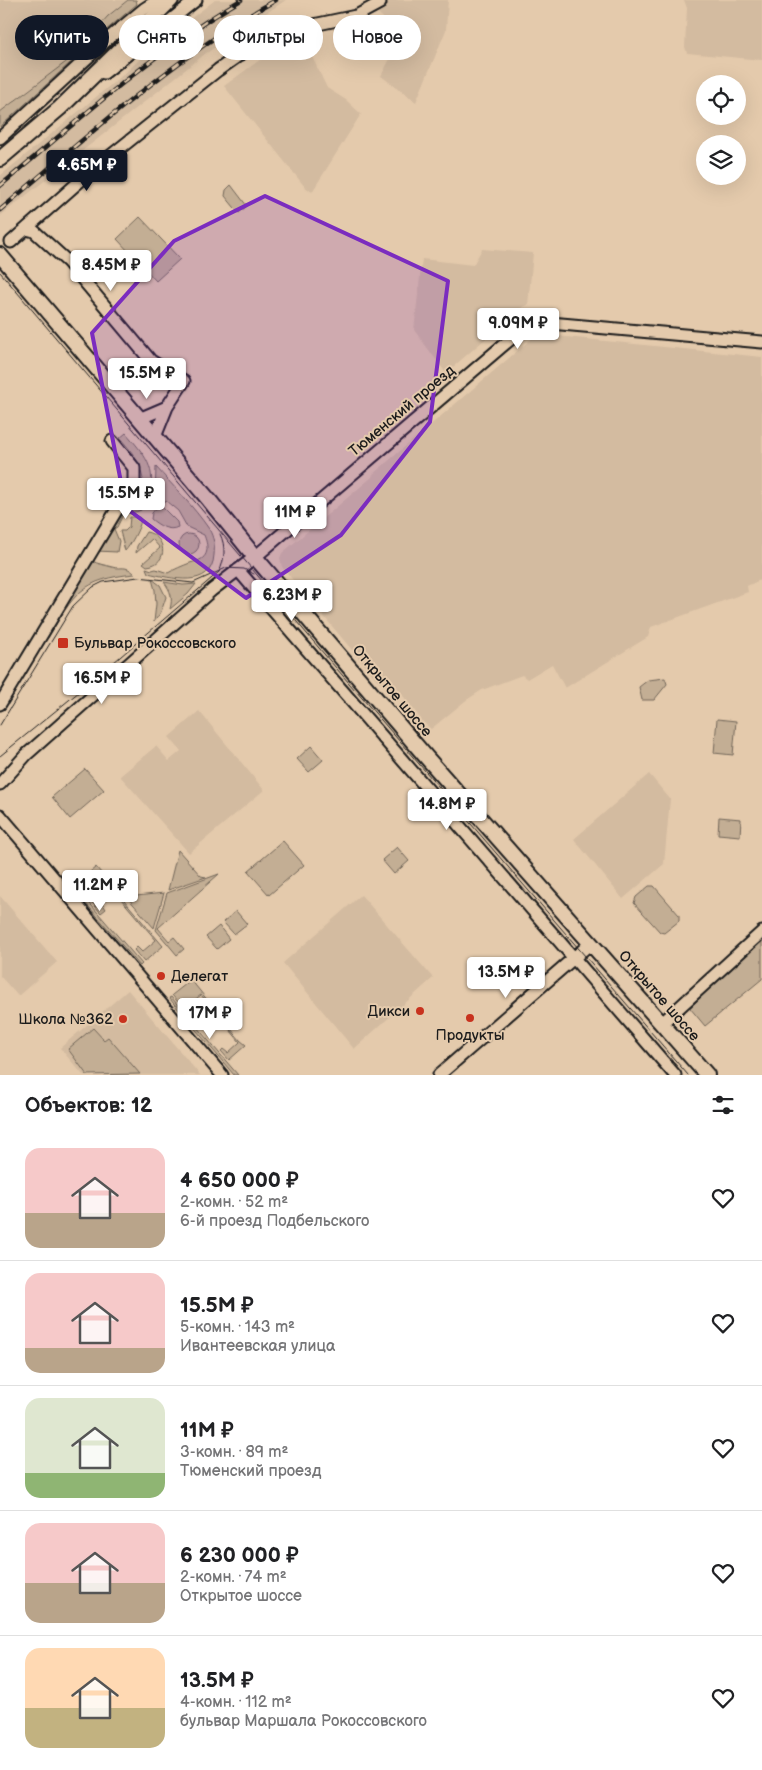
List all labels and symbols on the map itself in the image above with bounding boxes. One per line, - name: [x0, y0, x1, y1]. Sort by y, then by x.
- pin: 4.65M ₽: [41, 150, 133, 192]
- pin: 8.45M ₽: [65, 250, 157, 292]
- pin: 9.09M ₽: [472, 308, 564, 350]
- pin: 15.5M ₽: [101, 358, 193, 400]
- street label: Тюменский проезд: [345, 361, 459, 461]
- pin: 15.5M ₽: [80, 478, 172, 520]
- pin: 11M ₽: [260, 496, 330, 539]
- pin: 6.23M ₽: [246, 580, 338, 622]
- place label: Бульвар Рокоссовского: [74, 634, 236, 653]
- marker: Бульвар Рокоссовского: [56, 636, 70, 650]
- street label: Открытое шоссе: [348, 641, 436, 741]
- pin: 16.5M ₽: [56, 662, 148, 705]
- pin: 14.8M ₽: [401, 788, 493, 831]
- pin: 11.2M ₽: [54, 870, 146, 912]
- street label: Открытое шоссе: [614, 947, 704, 1045]
- pin: 13.5M ₽: [460, 956, 552, 999]
- place label: Делегат: [171, 967, 228, 986]
- marker: Делегат: [155, 970, 167, 982]
- pin: 17M ₽: [175, 998, 245, 1040]
- place label: Дикси: [368, 1002, 410, 1021]
- marker: Дикси: [414, 1005, 426, 1017]
- place label: Школа №362: [18, 1010, 113, 1029]
- marker: Продукты: [464, 1012, 476, 1024]
- marker: Школа №362: [117, 1013, 129, 1025]
- place label: Продукты: [436, 1026, 504, 1045]

